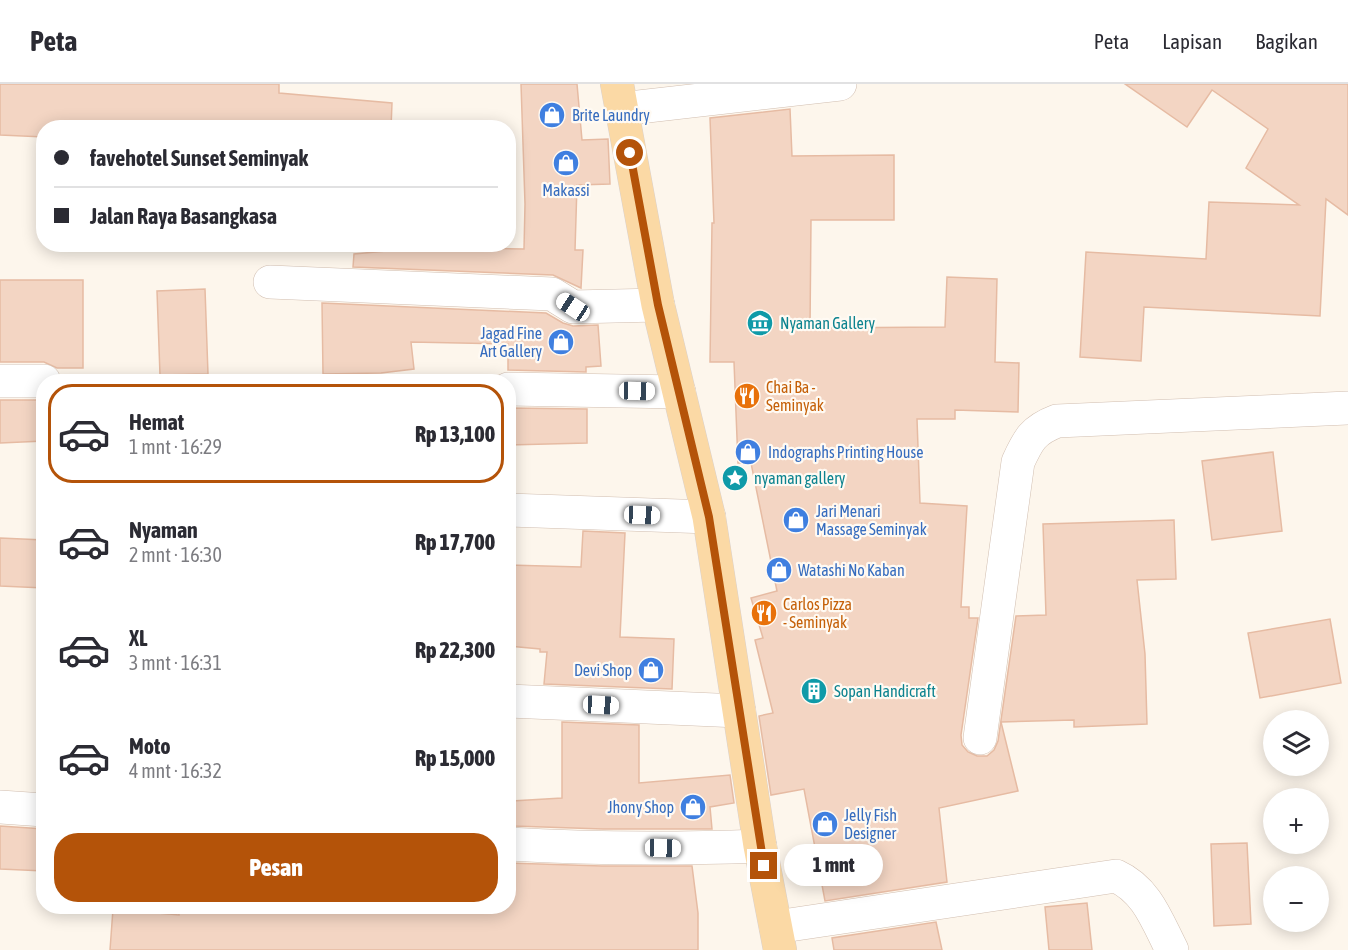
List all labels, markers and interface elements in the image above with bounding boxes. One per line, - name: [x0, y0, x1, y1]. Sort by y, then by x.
- text: Peta: [30, 25, 77, 57]
- text: Peta: [1094, 29, 1129, 53]
- text: Lapisan: [1162, 29, 1222, 53]
- text: Bagikan: [1255, 29, 1318, 53]
- shop icon: Brite Laundry: [537, 100, 567, 130]
- place label: Brite Laundry: [572, 106, 650, 125]
- route start: [616, 139, 643, 166]
- text: favehotel Sunset Seminyak: [90, 145, 308, 171]
- shop icon: Makassi: [551, 148, 581, 178]
- place label: Makassi: [542, 181, 590, 199]
- text: Jalan Raya Basangkasa: [90, 203, 277, 229]
- car: [553, 290, 593, 324]
- museum icon: Nyaman Gallery: [745, 308, 775, 338]
- place label: Nyaman Gallery: [780, 314, 875, 333]
- place label: Jagad Fine Art Gallery: [480, 324, 542, 361]
- shop icon: Jagad Fine Art Gallery: [546, 327, 576, 357]
- place label: Chai Ba - Seminyak: [766, 378, 824, 415]
- restaurant icon: Chai Ba - Seminyak: [732, 381, 762, 411]
- car: [619, 382, 655, 400]
- icon: car: [57, 407, 111, 461]
- text: Hemat: [129, 409, 184, 435]
- text: Rp 13,100: [415, 421, 495, 447]
- text: 1 mnt · 16:29: [129, 435, 222, 458]
- shop icon: Indographs Printing House: [733, 437, 763, 467]
- place label: Indographs Printing House: [768, 443, 923, 462]
- place icon: nyaman gallery: [720, 463, 750, 493]
- place label: nyaman gallery: [754, 469, 846, 488]
- place label: Jari Menari Massage Seminyak: [816, 502, 927, 539]
- car: [624, 505, 660, 525]
- shop icon: Jari Menari Massage Seminyak: [781, 505, 811, 535]
- icon: car: [57, 515, 111, 569]
- text: Nyaman: [129, 517, 198, 543]
- text: Rp 17,700: [415, 529, 495, 555]
- text: 2 mnt · 16:30: [129, 543, 222, 566]
- shop icon: Watashi No Kaban: [764, 555, 794, 585]
- place label: Watashi No Kaban: [798, 561, 905, 579]
- place label: Carlos Pizza - Seminyak: [783, 595, 852, 632]
- restaurant icon: Carlos Pizza - Seminyak: [749, 598, 779, 628]
- icon: car: [57, 623, 111, 677]
- text: XL: [129, 625, 147, 651]
- text: Rp 22,300: [415, 637, 495, 663]
- text: 3 mnt · 16:31: [129, 651, 222, 674]
- shop icon: Devi Shop: [636, 655, 666, 685]
- place label: Devi Shop: [574, 661, 632, 680]
- building icon: Sopan Handicraft: [799, 676, 829, 706]
- place label: Sopan Handicraft: [834, 682, 936, 701]
- car: [583, 695, 619, 715]
- map controls: [1263, 710, 1329, 932]
- button: layers: [1263, 710, 1329, 776]
- icon: car: [57, 731, 111, 785]
- text: Moto: [129, 733, 171, 759]
- text: Rp 15,000: [415, 745, 495, 771]
- text: 4 mnt · 16:32: [129, 759, 222, 782]
- button: +: [1263, 788, 1329, 854]
- shop icon: Jhony Shop: [678, 792, 708, 822]
- place label: Jhony Shop: [607, 798, 674, 817]
- place label: Jelly Fish Designer: [844, 806, 897, 843]
- shop icon: Jelly Fish Designer: [810, 809, 840, 839]
- button: Pesan: [54, 833, 498, 902]
- car: [645, 839, 681, 857]
- callout: 1 mnt: [785, 845, 884, 887]
- route end: [750, 852, 777, 879]
- text: 1 mnt: [813, 853, 855, 876]
- button: −: [1263, 866, 1329, 932]

